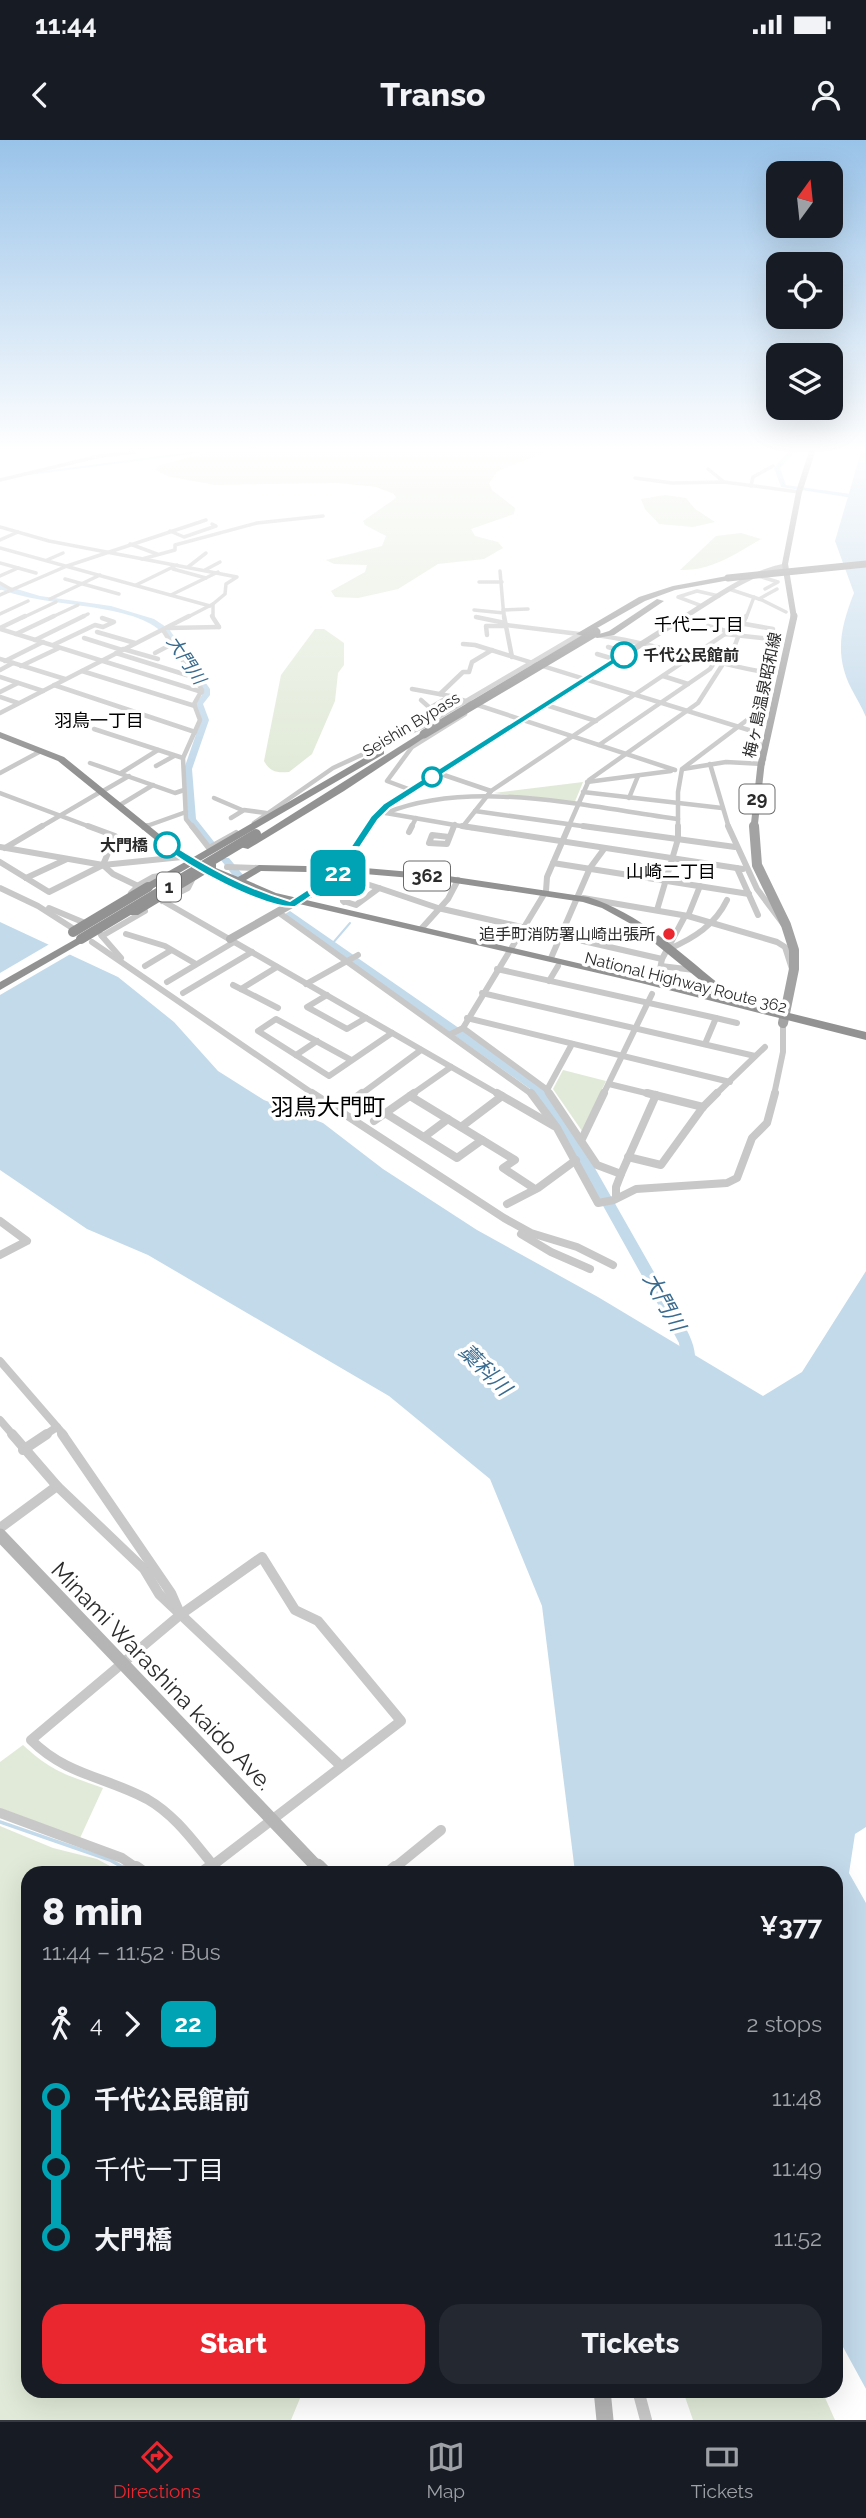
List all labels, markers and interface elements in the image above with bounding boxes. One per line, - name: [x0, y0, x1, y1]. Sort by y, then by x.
- text: 11:44: [35, 10, 97, 40]
- icon: back: [21, 76, 59, 114]
- text: Transo: [380, 76, 486, 113]
- icon: person: [807, 76, 845, 114]
- north arrow: [766, 161, 844, 238]
- map controls: [766, 161, 843, 420]
- button: locate: [766, 252, 843, 329]
- button: layers: [766, 343, 843, 420]
- district label: 千代二丁目: [654, 614, 744, 635]
- water label: 大門川: [163, 631, 211, 690]
- street label: 梅ヶ島温泉昭和線: [740, 631, 785, 760]
- marker: 千代公民館前: [611, 642, 637, 668]
- place label: 千代公民館前: [643, 646, 739, 665]
- street label: Seishin Bypass: [359, 688, 463, 761]
- district label: 羽鳥一丁目: [54, 710, 144, 731]
- unlabelled marker: [422, 767, 442, 787]
- road number: 29: [740, 784, 774, 814]
- marker: 大門橋: [154, 832, 180, 858]
- place label: 大門橋: [100, 836, 148, 855]
- line badge: 22: [306, 850, 370, 896]
- text: 22: [324, 858, 352, 887]
- district label: 山崎二丁目: [626, 861, 716, 882]
- road number: 362: [404, 862, 450, 890]
- road number: 1: [157, 872, 181, 902]
- place label: 追手町消防署山崎出張所: [479, 925, 655, 944]
- marker: 追手町消防署山崎出張所: [661, 926, 677, 942]
- street label: National Highway Route 362: [583, 948, 789, 1017]
- district label: 羽鳥大門町: [271, 1093, 386, 1120]
- water label: 大門川: [638, 1268, 692, 1337]
- water label: 藁科川: [454, 1339, 518, 1402]
- street label: Minami Warashina kaido Ave.: [46, 1556, 279, 1795]
- text: 8 min: [42, 1889, 143, 1934]
- text: ¥377: [760, 1911, 822, 1941]
- text: 11:44 – 11:52 · Bus: [42, 1938, 221, 1965]
- icon: walk: [42, 2005, 80, 2043]
- icon: forward: [113, 2005, 151, 2043]
- text: 22: [175, 2009, 202, 2038]
- text: 4: [90, 2010, 103, 2037]
- text: 2 stops: [747, 2010, 822, 2037]
- text: 11:48: [772, 2084, 822, 2111]
- text: 千代公民館前: [94, 2085, 250, 2115]
- text: 11:49: [772, 2154, 822, 2181]
- text: 千代一丁目: [94, 2155, 224, 2185]
- text: 11:52: [773, 2224, 822, 2251]
- text: 大門橋: [94, 2225, 172, 2255]
- button: Start: [42, 2304, 425, 2384]
- button: Tickets: [439, 2304, 822, 2384]
- tab: Directions: [113, 2438, 201, 2502]
- tab: Map: [426, 2438, 465, 2502]
- tab: Tickets: [691, 2438, 753, 2502]

